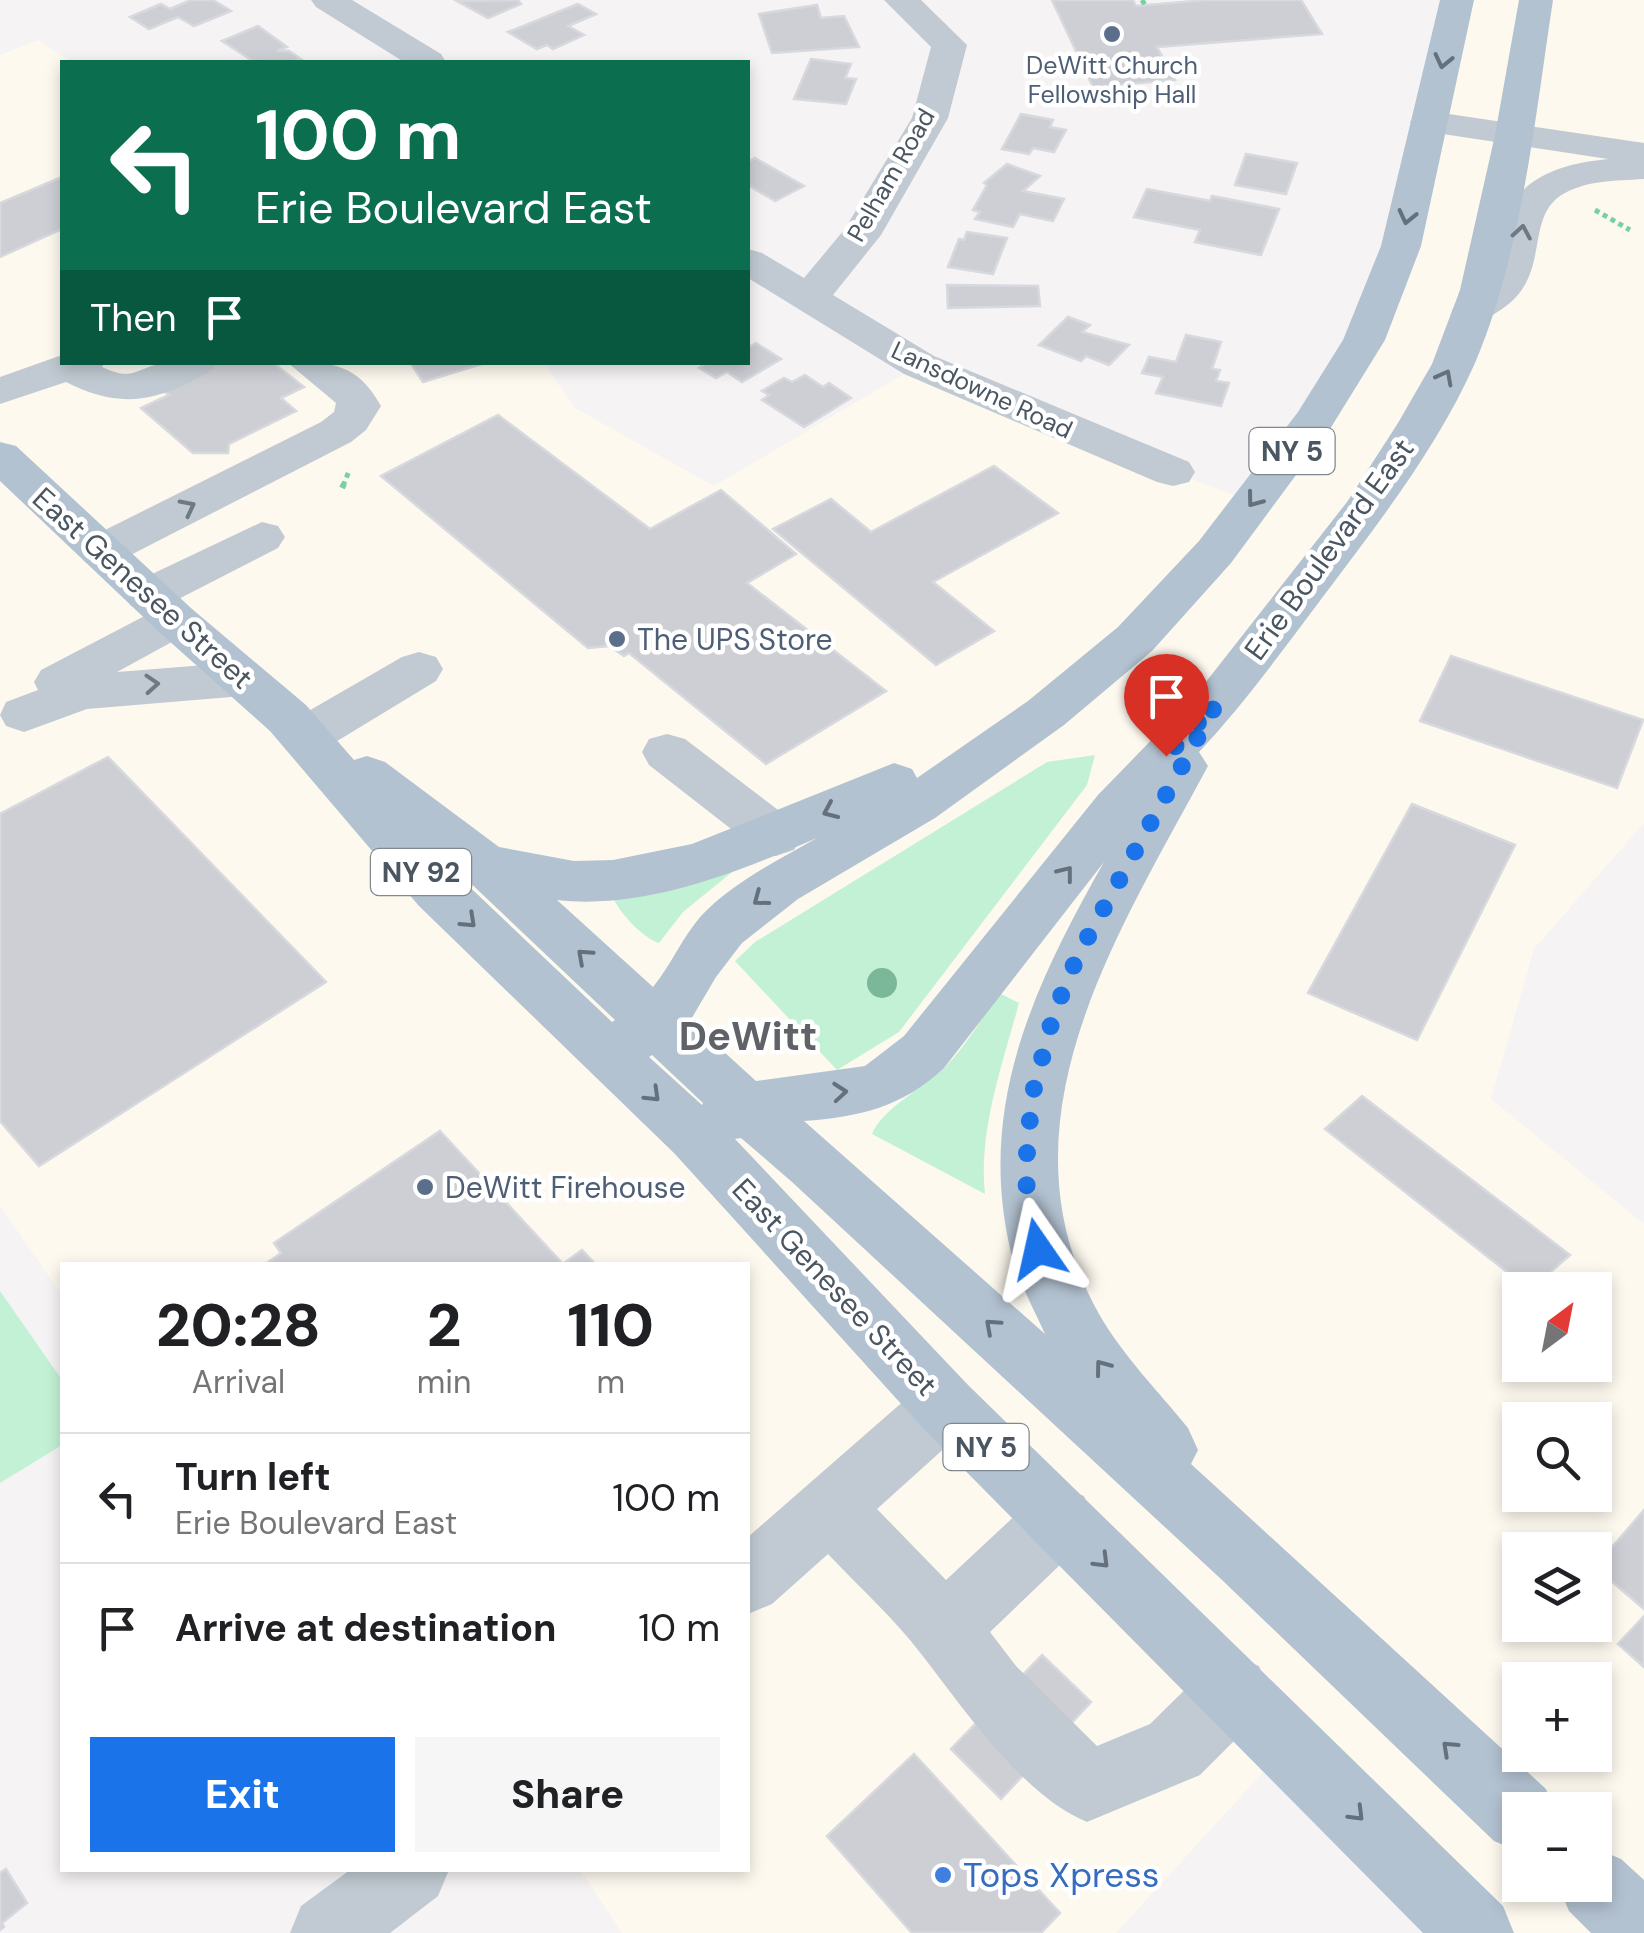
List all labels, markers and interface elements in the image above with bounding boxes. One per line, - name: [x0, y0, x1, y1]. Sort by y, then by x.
- marker: DeWitt Church Fellowship Hall: [1101, 23, 1123, 45]
- place label: DeWitt Church Fellowship Hall: [1026, 49, 1198, 111]
- one-way arrow: [1434, 52, 1455, 69]
- text: 100 m: [255, 90, 461, 181]
- icon: left: [90, 100, 220, 230]
- street label: Pelham Road: [840, 102, 942, 248]
- text: Erie Boulevard East: [255, 178, 652, 237]
- one-way arrow: [1398, 208, 1419, 225]
- one-way arrow: [1511, 224, 1532, 240]
- icon: arrive: [197, 290, 252, 345]
- text: Then: [90, 293, 177, 343]
- street label: Lansdowne Road: [886, 334, 1078, 446]
- one-way arrow: [1433, 370, 1452, 388]
- road number: NY 5: [1250, 428, 1334, 474]
- street label: Erie Boulevard East: [1235, 431, 1423, 667]
- street label: East Genesee Street: [25, 479, 261, 697]
- one-way arrow: [1249, 489, 1266, 507]
- one-way arrow: [178, 499, 196, 519]
- place label: The UPS Store: [637, 620, 833, 659]
- marker: The UPS Store: [606, 628, 628, 650]
- pin: [1124, 654, 1209, 757]
- icon: arrive: [1139, 669, 1194, 724]
- one-way arrow: [144, 674, 160, 695]
- one-way arrow: [822, 799, 840, 819]
- road number: NY 92: [371, 849, 471, 895]
- one-way arrow: [1054, 866, 1072, 884]
- one-way arrow: [753, 888, 771, 905]
- one-way arrow: [457, 909, 476, 927]
- one-way arrow: [578, 949, 596, 967]
- district label: DeWitt: [679, 1010, 817, 1062]
- one-way arrow: [832, 1082, 848, 1103]
- one-way arrow: [641, 1083, 659, 1101]
- place label: DeWitt Firehouse: [445, 1168, 686, 1207]
- street label: East Genesee Street: [724, 1170, 946, 1404]
- marker: DeWitt Firehouse: [414, 1176, 436, 1198]
- position arrow: [986, 1197, 1090, 1301]
- north arrow: [1502, 1272, 1612, 1382]
- map controls: [1502, 1272, 1612, 1902]
- text: 20:28: [156, 1286, 321, 1365]
- text: 2: [427, 1286, 461, 1365]
- text: 110: [567, 1286, 654, 1365]
- one-way arrow: [985, 1320, 1004, 1338]
- one-way arrow: [1097, 1360, 1114, 1378]
- text: Arrival: [192, 1361, 285, 1403]
- text: min: [417, 1361, 471, 1403]
- text: m: [596, 1361, 625, 1403]
- button: search: [1502, 1402, 1612, 1512]
- road number: NY 5: [944, 1424, 1028, 1470]
- text: Turn left: [175, 1452, 331, 1502]
- icon: left: [90, 1471, 145, 1526]
- text: 100 m: [612, 1473, 720, 1523]
- text: Erie Boulevard East: [175, 1502, 457, 1544]
- button: layers: [1502, 1532, 1612, 1642]
- one-way arrow: [1091, 1550, 1109, 1568]
- icon: arrive: [90, 1601, 145, 1656]
- text: Arrive at destination: [175, 1603, 557, 1653]
- text: 10 m: [638, 1603, 720, 1653]
- button: +: [1502, 1662, 1612, 1772]
- button: Exit: [90, 1737, 395, 1852]
- button: Share: [415, 1737, 720, 1852]
- one-way arrow: [1442, 1742, 1461, 1760]
- button: −: [1502, 1792, 1612, 1902]
- one-way arrow: [1345, 1802, 1363, 1820]
- place label: Tops Xpress: [963, 1852, 1159, 1898]
- marker: Tops Xpress: [932, 1864, 954, 1886]

